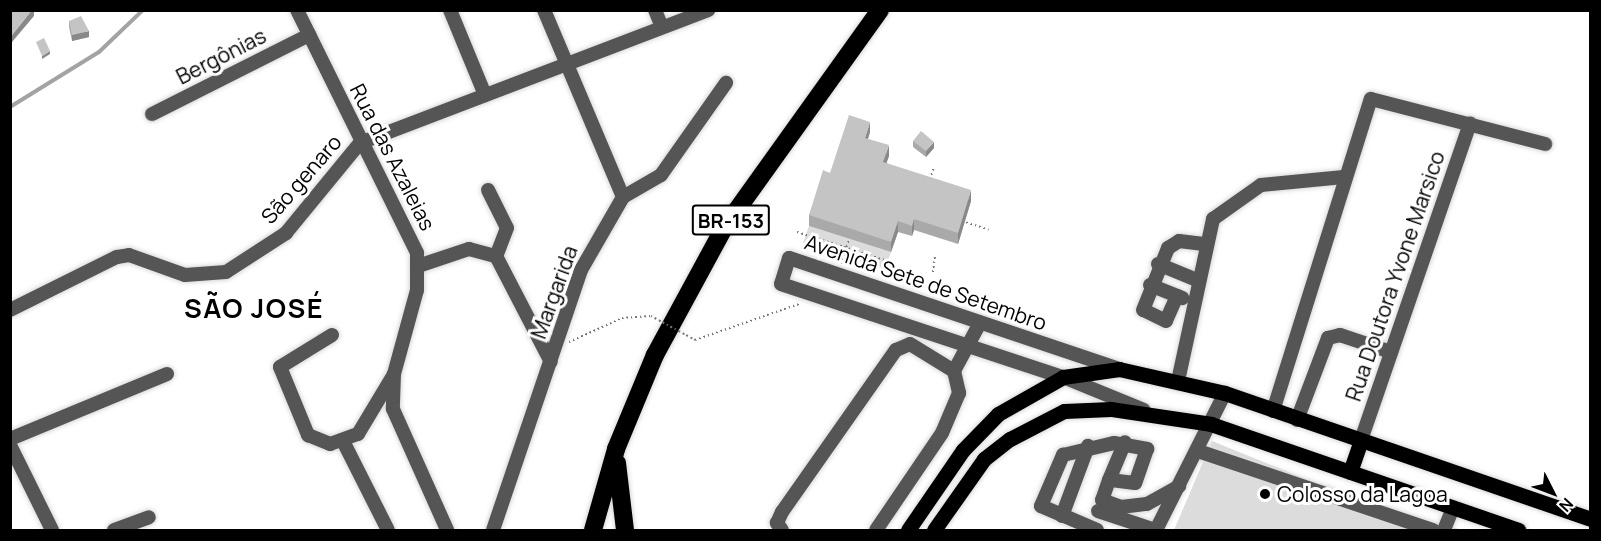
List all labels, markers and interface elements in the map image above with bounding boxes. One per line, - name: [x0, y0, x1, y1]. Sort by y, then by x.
- street label: Bergônias: [172, 23, 270, 89]
- street label: Rua das Azaleias: [345, 79, 441, 235]
- street label: São genaro: [256, 129, 346, 229]
- street label: Rua Doutora Yvone Marsico: [1340, 148, 1450, 404]
- road number: BR-153: [690, 203, 771, 237]
- street label: Avenida Sete de Setembro: [802, 229, 1050, 335]
- street label: Margarida: [526, 242, 582, 342]
- district label: SÃO JOSÉ: [184, 292, 324, 324]
- north arrow: [1523, 463, 1583, 523]
- place label: Colosso da Lagoa: [1277, 481, 1448, 507]
- marker: Colosso da Lagoa: [1258, 487, 1272, 501]
- text: N: [1554, 493, 1578, 517]

